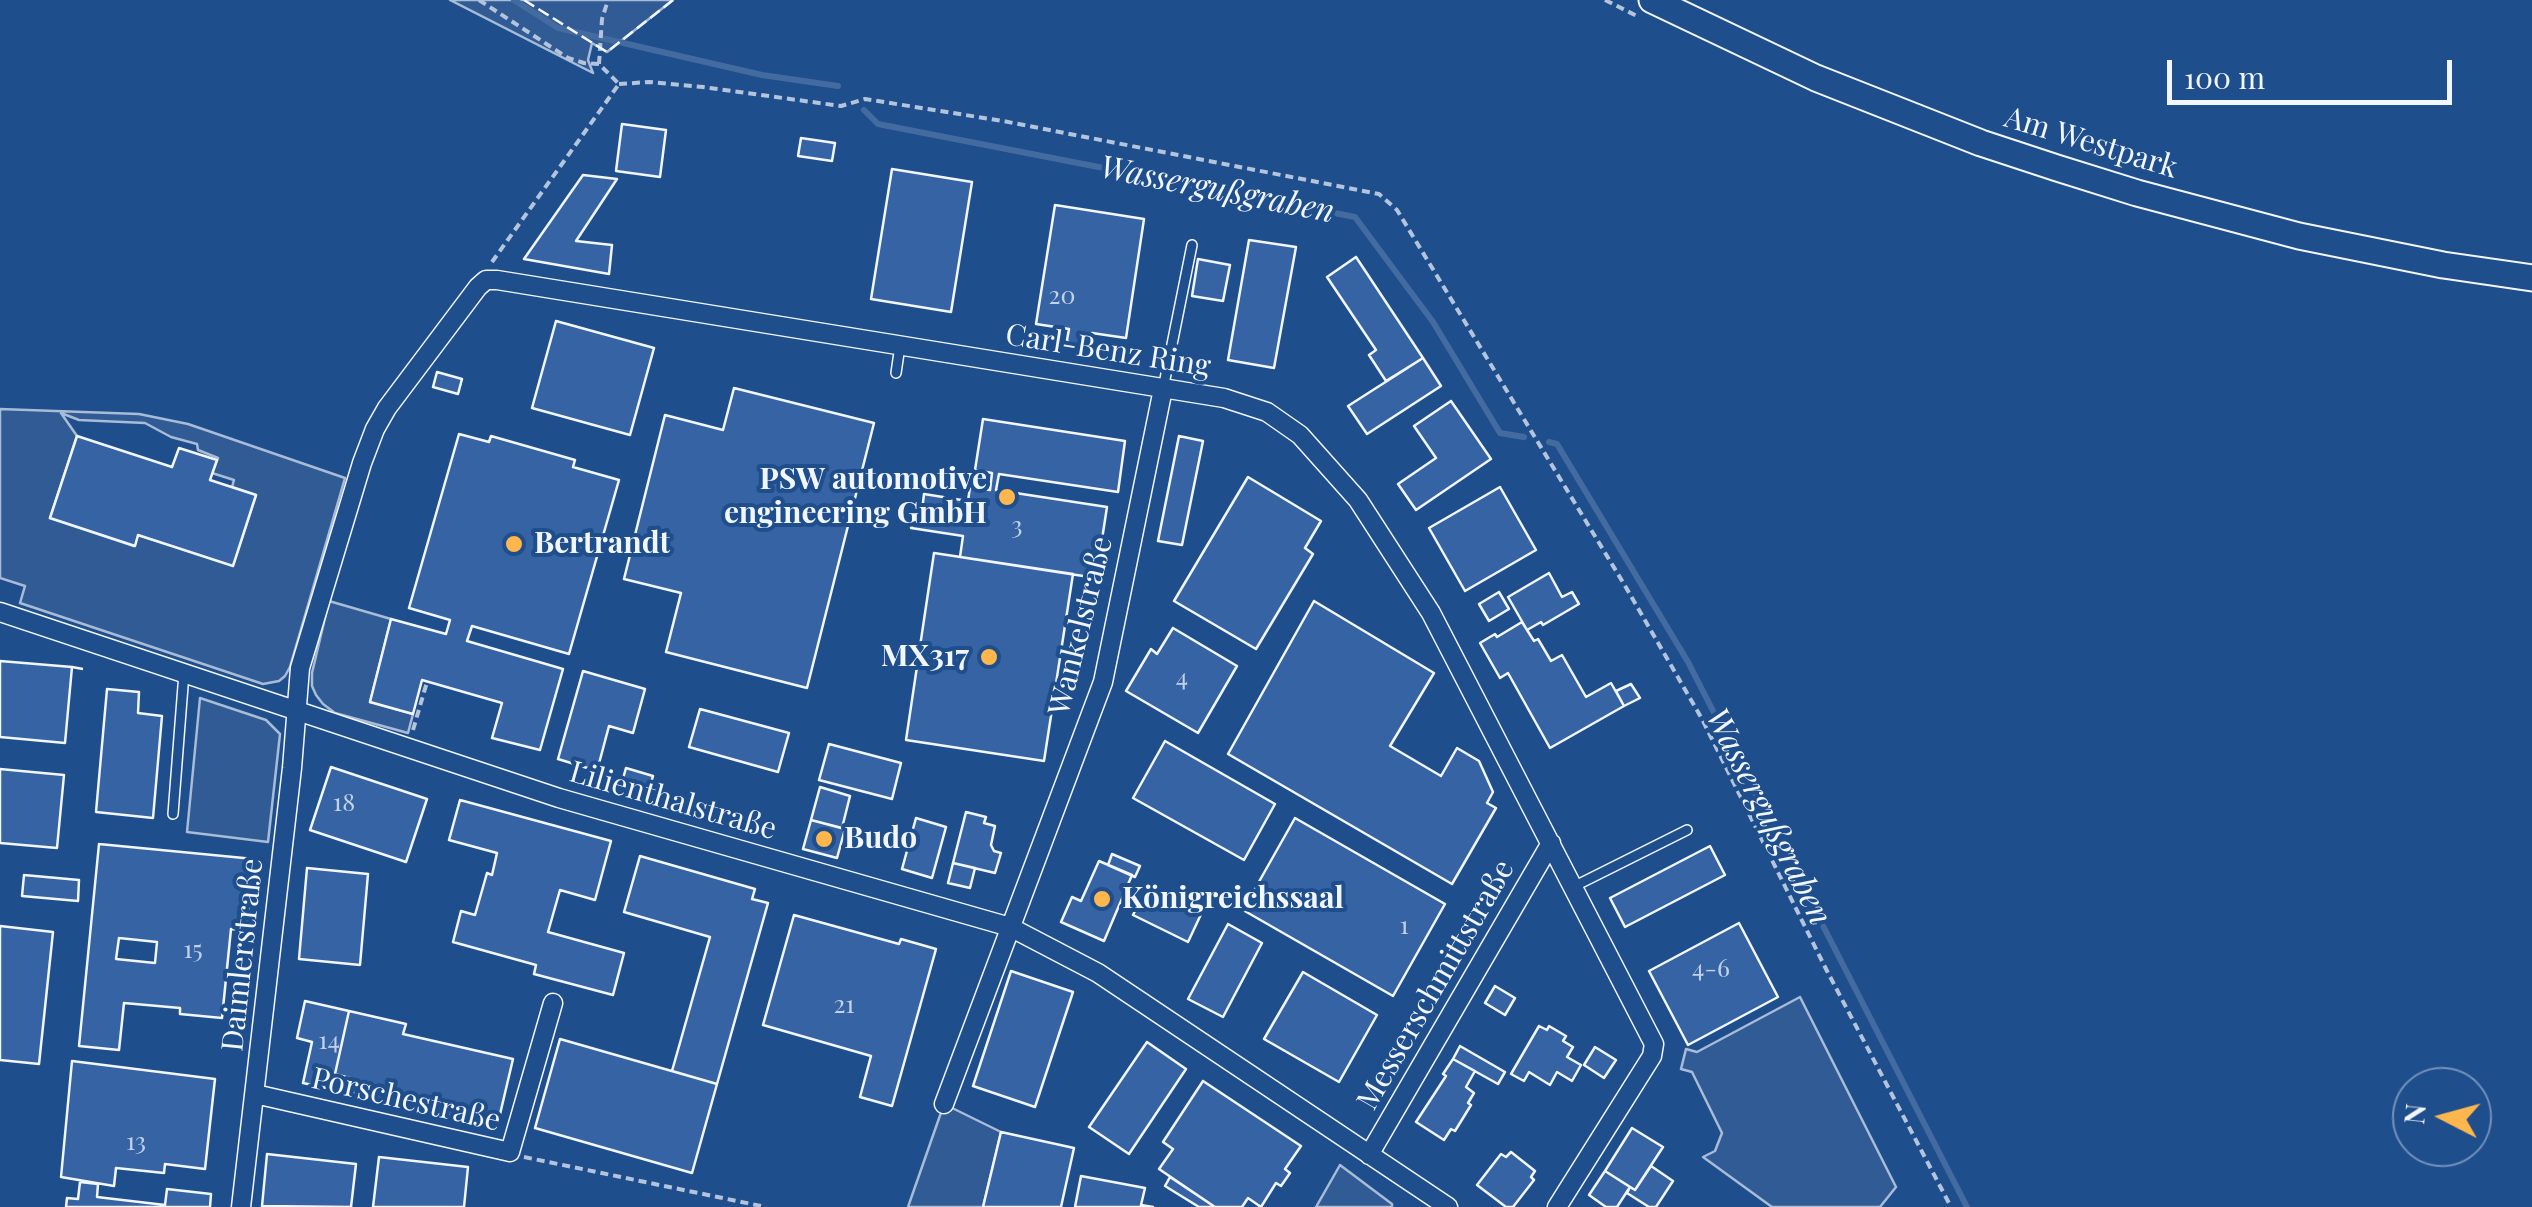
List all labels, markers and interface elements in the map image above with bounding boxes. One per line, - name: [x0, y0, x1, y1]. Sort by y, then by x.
- scale bar: [2172, 40, 2457, 102]
- text: 100 m: [2184, 57, 2265, 97]
- street label: Am Westpark: [2000, 100, 2182, 186]
- water label: Wassergußgraben: [1096, 148, 1338, 232]
- house number: 20: [1049, 281, 1075, 311]
- street label: Carl-Benz Ring: [1003, 317, 1213, 385]
- place label: PSW automotive engineering GmbH: [724, 462, 987, 532]
- marker: PSW automotive engineering GmbH: [996, 486, 1018, 508]
- house number: 3: [1011, 511, 1023, 541]
- place label: Bertrandt: [534, 526, 670, 562]
- marker: Bertrandt: [503, 533, 525, 555]
- street label: Wankelstraße: [1041, 533, 1121, 719]
- place label: MX317: [881, 639, 969, 675]
- marker: MX317: [978, 646, 1000, 668]
- house number: 4: [1176, 663, 1188, 693]
- water label: Wassergußgraben: [1697, 702, 1839, 932]
- street label: Lilienthalstraße: [565, 754, 781, 848]
- house number: 18: [333, 788, 355, 818]
- place label: Budo: [844, 821, 917, 857]
- marker: Budo: [813, 828, 835, 850]
- street label: Messerschmittstraße: [1350, 854, 1522, 1116]
- street label: Daimlerstraße: [215, 857, 271, 1053]
- place label: Königreichssaal: [1122, 881, 1344, 917]
- marker: Königreichssaal: [1091, 888, 1113, 910]
- house number: 1: [1399, 911, 1409, 941]
- house number: 15: [183, 935, 203, 965]
- house number: 4-6: [1692, 954, 1730, 984]
- house number: 21: [833, 990, 855, 1020]
- house number: 14: [318, 1026, 340, 1056]
- street label: Porschestraße: [308, 1061, 504, 1139]
- north arrow: [2392, 1067, 2492, 1167]
- text: N: [2394, 1102, 2433, 1126]
- house number: 13: [126, 1127, 146, 1157]

